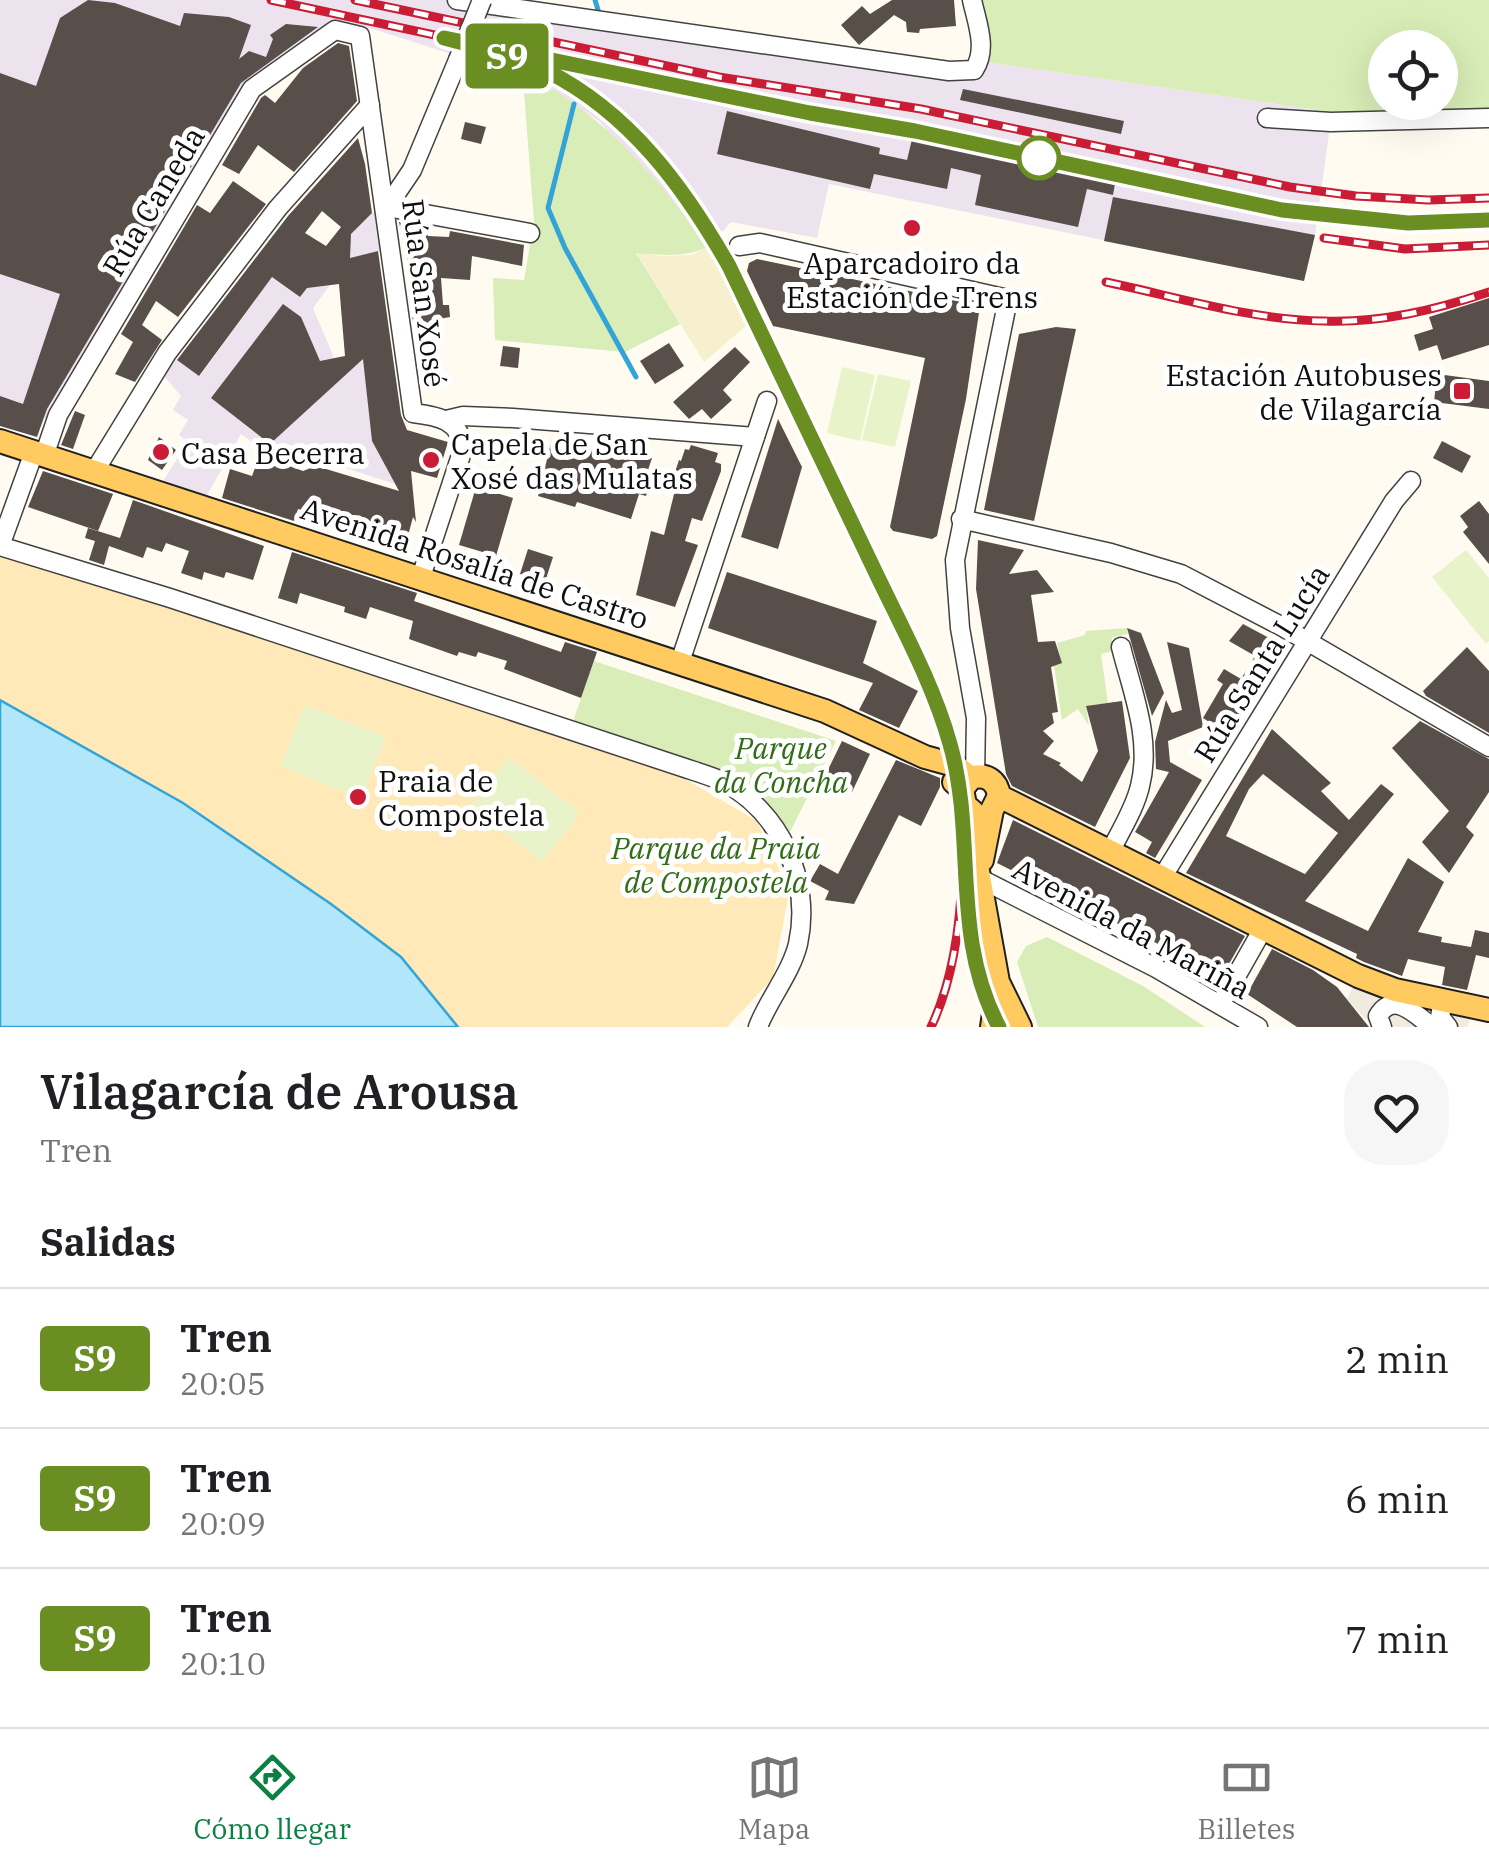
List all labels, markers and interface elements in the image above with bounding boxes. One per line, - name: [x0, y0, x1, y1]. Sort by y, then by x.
- line badge: S9: [462, 23, 552, 88]
- map controls: [1368, 30, 1458, 120]
- button: locate: [1368, 30, 1458, 120]
- text: S9: [485, 33, 529, 79]
- street label: Rúa Caneda: [93, 119, 213, 283]
- unlabelled marker: [1018, 137, 1060, 179]
- street label: Rúa San Xosé: [394, 197, 456, 389]
- marker: Aparcadoiro da Estación de Trens: [901, 217, 923, 239]
- place label: Aparcadoiro da Estación de Trens: [786, 243, 1038, 316]
- place label: Estación Autobuses de Vilagarcía: [1165, 355, 1442, 428]
- marker: Estación Autobuses de Vilagarcía: [1451, 380, 1473, 402]
- place label: Capela de San Xosé das Mulatas: [451, 424, 693, 497]
- place label: Casa Becerra: [181, 433, 365, 472]
- marker: Casa Becerra: [150, 441, 172, 463]
- marker: Capela de San Xosé das Mulatas: [420, 449, 442, 471]
- street label: Avenida Rosalía de Castro: [296, 488, 654, 638]
- street label: Rúa Santa Lucía: [1184, 557, 1338, 769]
- park label: Parque da Concha: [714, 728, 849, 801]
- place label: Praia de Compostela: [378, 761, 545, 834]
- marker: Praia de Compostela: [347, 786, 369, 808]
- park label: Parque da Praia de Compostela: [610, 828, 821, 901]
- street label: Avenida da Mariña: [1006, 849, 1258, 1007]
- text: Vilagarcía de Arousa: [40, 1060, 519, 1122]
- button: heart: [1344, 1060, 1449, 1165]
- text: Tren: [40, 1129, 112, 1171]
- text: Salidas: [40, 1217, 176, 1266]
- text: Tren: [180, 1313, 272, 1362]
- text: 2 min: [1345, 1334, 1449, 1383]
- text: S9: [73, 1335, 117, 1381]
- text: 20:05: [180, 1362, 266, 1404]
- text: Tren: [180, 1453, 272, 1502]
- text: 6 min: [1345, 1474, 1449, 1523]
- text: S9: [73, 1475, 117, 1521]
- text: 20:09: [180, 1502, 266, 1544]
- text: Tren: [180, 1593, 272, 1642]
- text: 7 min: [1345, 1614, 1449, 1663]
- text: S9: [73, 1615, 117, 1661]
- text: 20:10: [180, 1642, 266, 1684]
- tab: Cómo llegar: [194, 1750, 351, 1847]
- tab: Mapa: [738, 1750, 810, 1847]
- tab: Billetes: [1197, 1750, 1295, 1847]

